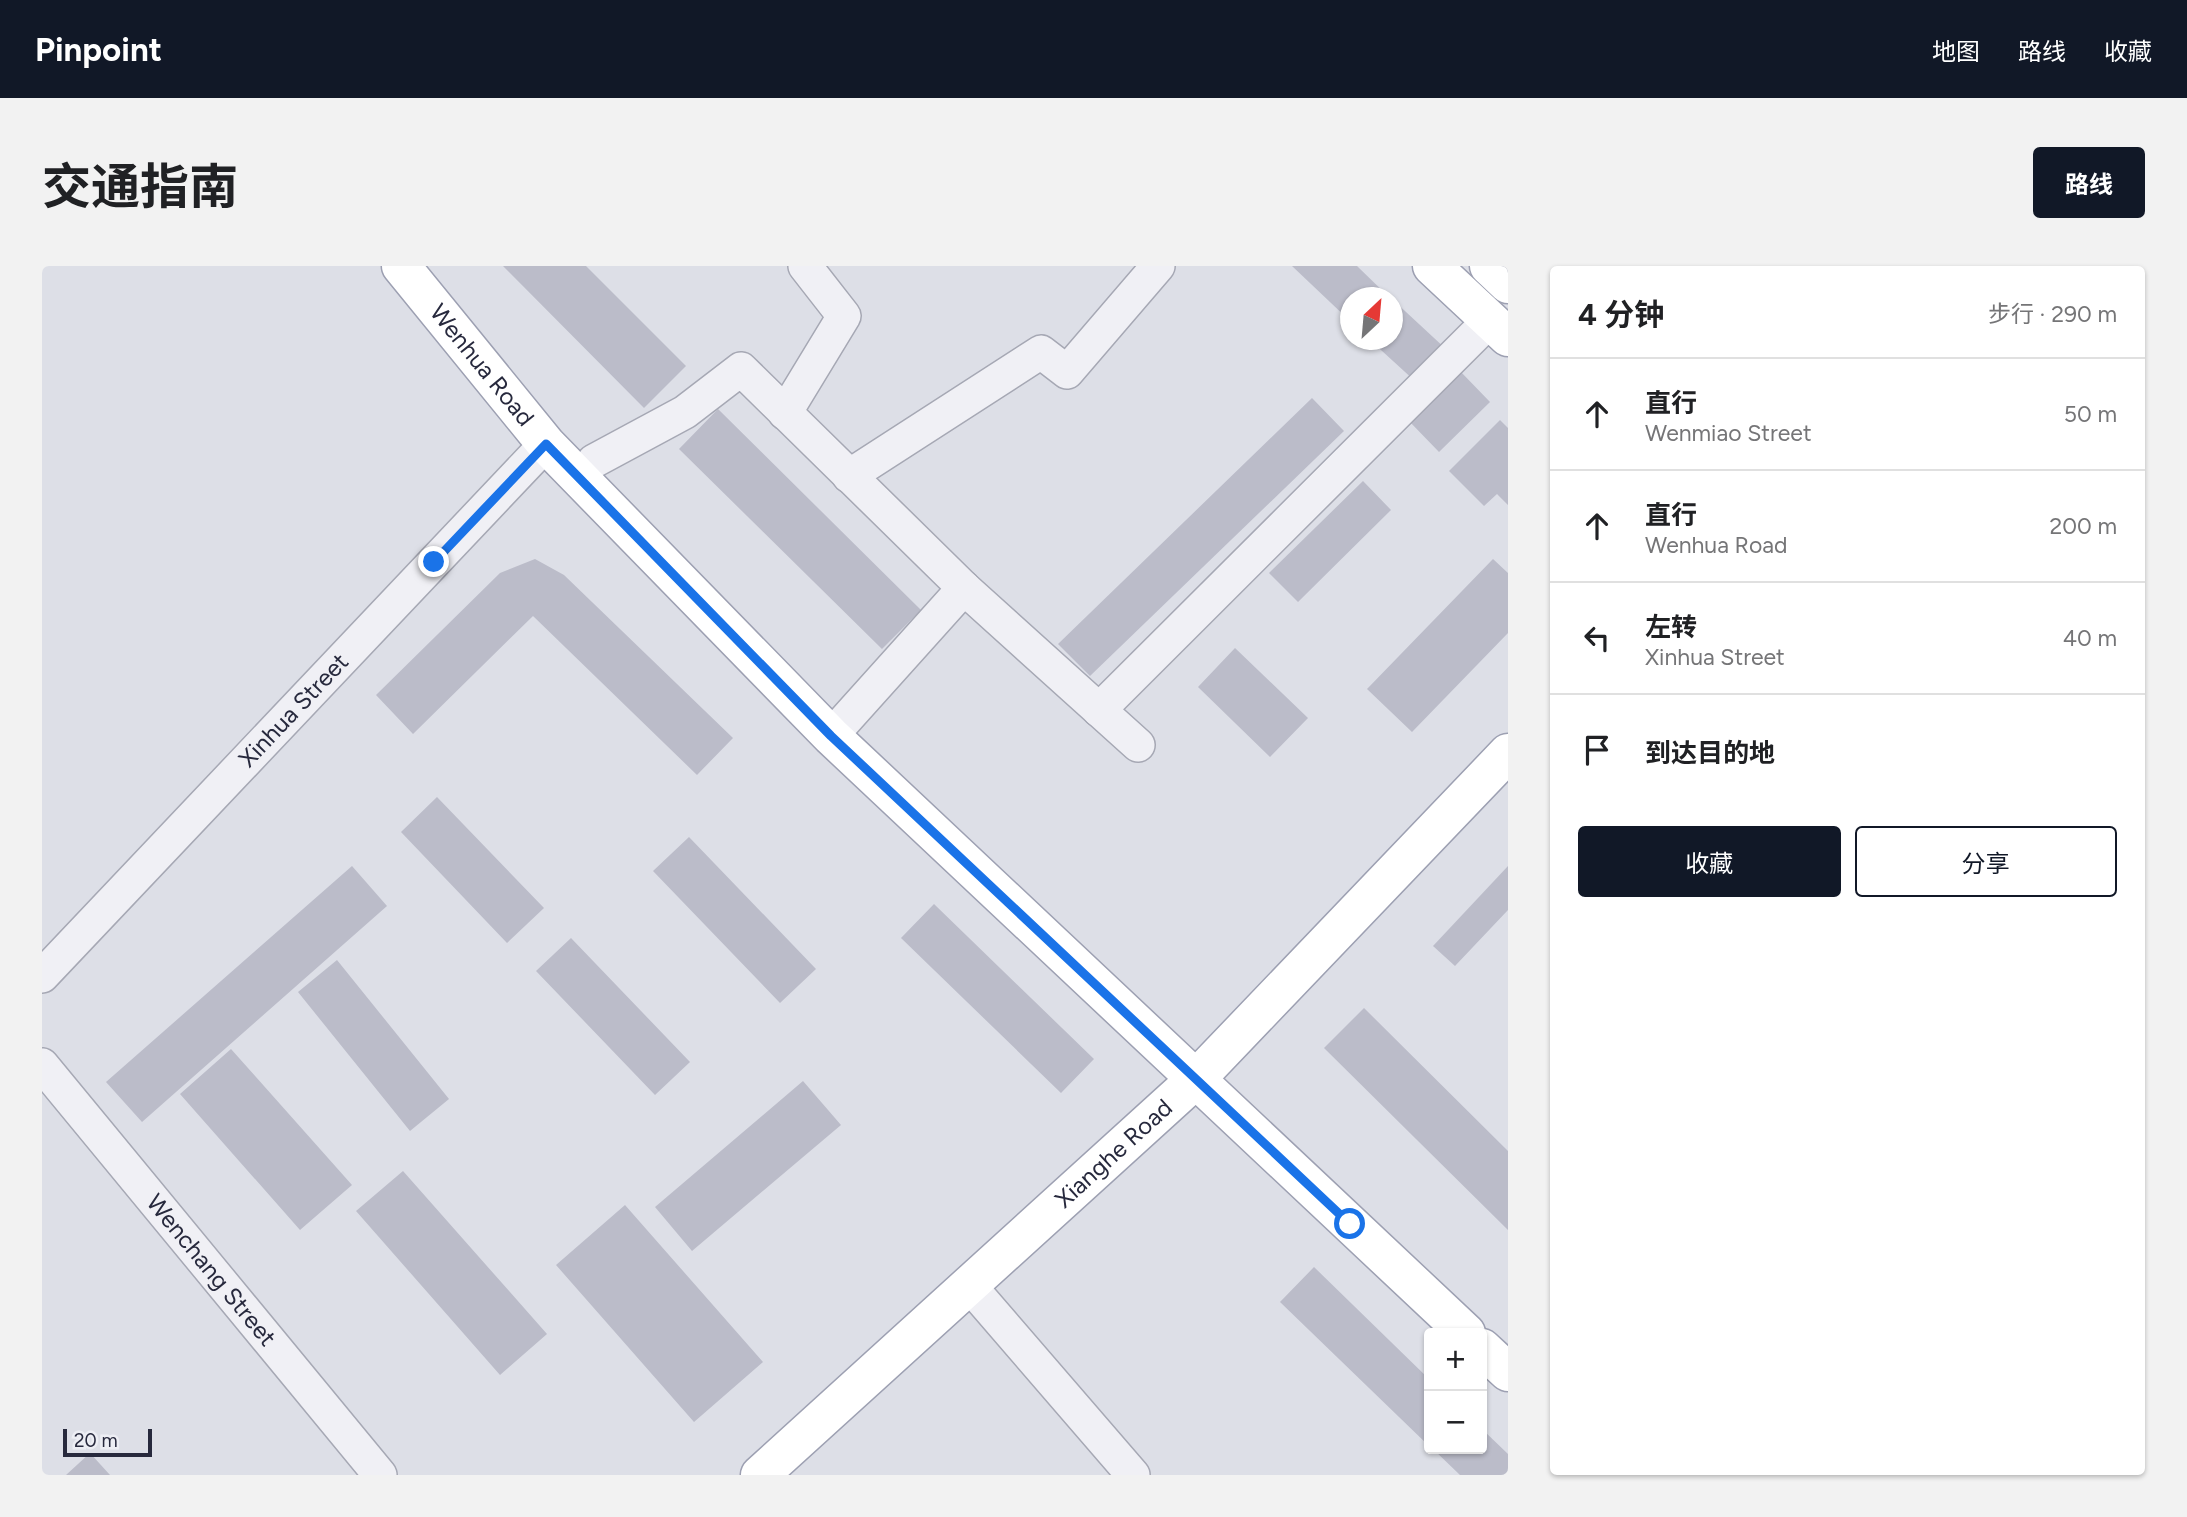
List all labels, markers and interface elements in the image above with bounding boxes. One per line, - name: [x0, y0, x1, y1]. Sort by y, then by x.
- text: Pinpoint: [35, 30, 162, 69]
- text: 地图: [1932, 37, 1980, 66]
- text: 路线: [2018, 37, 2066, 66]
- text: 收藏: [2104, 37, 2152, 66]
- button: 路线: [2033, 147, 2145, 218]
- text: 交通指南: [42, 157, 238, 216]
- north arrow: [1340, 287, 1403, 350]
- text: 4 分钟: [1578, 296, 1664, 333]
- street label: Wenhua Road: [424, 298, 540, 432]
- text: 步行 · 290 m: [1988, 300, 2117, 328]
- text: 直行: [1645, 387, 1697, 419]
- icon: ahead: [1578, 395, 1616, 433]
- text: 50 m: [2064, 400, 2117, 428]
- text: Wenmiao Street: [1645, 419, 1812, 447]
- text: 直行: [1645, 499, 1697, 531]
- icon: ahead: [1578, 507, 1616, 545]
- text: 200 m: [2049, 512, 2117, 540]
- text: Wenhua Road: [1645, 531, 1788, 559]
- route end: [418, 546, 449, 577]
- text: 左转: [1645, 611, 1697, 643]
- icon: left: [1578, 619, 1616, 657]
- text: 40 m: [2063, 624, 2117, 652]
- text: Xinhua Street: [1645, 643, 1785, 671]
- street label: Xinhua Street: [233, 647, 354, 773]
- icon: arrive: [1578, 731, 1616, 769]
- text: 到达目的地: [1645, 737, 1775, 769]
- button: 收藏: [1578, 826, 1841, 897]
- button: 分享: [1855, 826, 2117, 897]
- street label: Xianghe Road: [1049, 1093, 1178, 1214]
- street label: Wenchang Street: [141, 1188, 283, 1352]
- route start: [1334, 1208, 1365, 1239]
- map controls: [1424, 1328, 1487, 1454]
- button: +: [1424, 1328, 1487, 1391]
- button: −: [1424, 1391, 1487, 1454]
- scale bar: [63, 1426, 152, 1458]
- text: 20 m: [74, 1429, 118, 1452]

